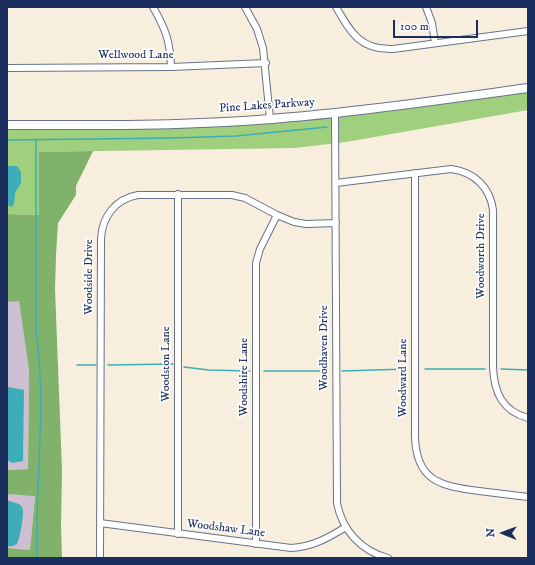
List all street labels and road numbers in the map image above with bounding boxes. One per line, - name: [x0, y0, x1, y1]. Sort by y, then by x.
- street label: Wellwood Lane: [98, 49, 174, 63]
- street label: Pine Lakes Parkway: [219, 95, 315, 117]
- street label: Woodworth Drive: [475, 213, 489, 299]
- street label: Woodside Drive: [83, 239, 97, 315]
- street label: Woodhaven Drive: [318, 305, 332, 391]
- street label: Woodston Lane: [160, 326, 174, 402]
- street label: Woodshire Lane: [238, 338, 252, 416]
- street label: Woodward Lane: [397, 339, 411, 417]
- street label: Woodshaw Lane: [186, 517, 266, 541]

